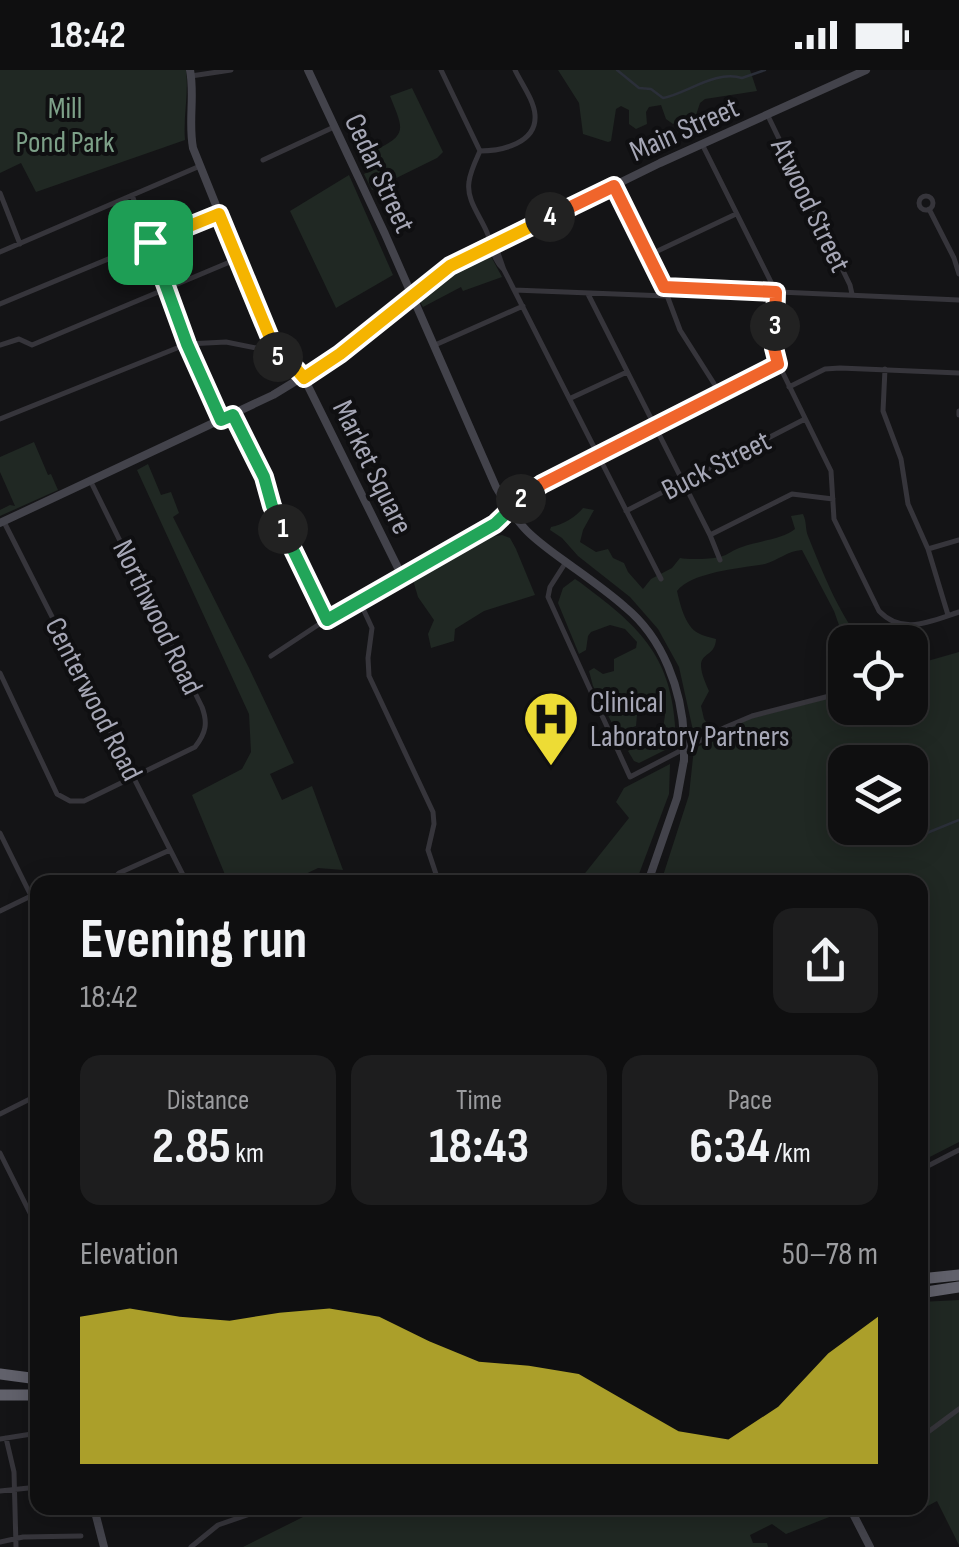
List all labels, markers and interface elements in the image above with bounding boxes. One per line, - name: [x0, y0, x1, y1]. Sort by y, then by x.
- text: 18:42: [50, 13, 126, 58]
- street label: Main Street: [624, 90, 745, 170]
- park label: Mill Pond Park: [15, 91, 115, 161]
- street label: Cedar Street: [336, 108, 422, 239]
- street label: Atwood Street: [762, 132, 858, 278]
- pin: 4: [525, 192, 575, 242]
- pin: [108, 200, 193, 285]
- text: 4: [543, 200, 557, 233]
- icon: arrive: [123, 215, 178, 270]
- pin: 3: [750, 301, 800, 351]
- text: 3: [769, 309, 781, 342]
- pin: 5: [253, 332, 303, 382]
- text: 5: [272, 340, 284, 373]
- street label: Market Square: [324, 395, 420, 540]
- street label: Buck Street: [656, 423, 777, 509]
- pin: 2: [496, 474, 546, 524]
- text: 2: [515, 482, 527, 515]
- pin: 1: [258, 504, 308, 554]
- text: 1: [278, 512, 288, 545]
- street label: Northwood Road: [104, 534, 210, 701]
- street label: Centerwood Road: [37, 612, 150, 787]
- map controls: [828, 625, 928, 845]
- button: locate: [828, 625, 928, 725]
- place label: Clinical Laboratory Partners: [590, 685, 790, 755]
- hospital icon: Clinical Laboratory Partners: [521, 689, 581, 768]
- button: layers: [828, 745, 928, 845]
- text: Evening run: [80, 907, 307, 974]
- button: share: [773, 908, 878, 1013]
- text: 18:42: [80, 978, 138, 1017]
- text: Distance: [167, 1084, 249, 1117]
- text: Time: [456, 1084, 502, 1117]
- text: Pace: [728, 1084, 772, 1117]
- text: 2.85: [152, 1117, 231, 1177]
- text: 18:43: [429, 1117, 529, 1177]
- text: 6:34: [689, 1117, 770, 1177]
- text: km: [231, 1137, 264, 1170]
- text: /km: [770, 1137, 811, 1170]
- text: Elevation: [80, 1235, 179, 1274]
- text: 50–78 m: [782, 1235, 878, 1274]

